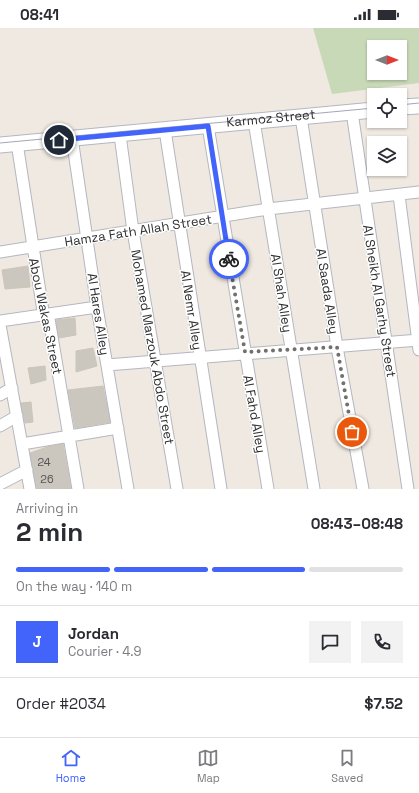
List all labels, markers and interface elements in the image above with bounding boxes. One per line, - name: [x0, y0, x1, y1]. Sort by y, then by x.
- text: 08:41: [20, 5, 59, 24]
- north arrow: [367, 40, 407, 80]
- map controls: [367, 40, 407, 176]
- button: locate: [367, 88, 407, 128]
- street label: Karmoz Street: [226, 106, 316, 131]
- pin: [42, 123, 76, 157]
- icon: home: [48, 129, 70, 151]
- button: layers: [367, 136, 407, 176]
- street label: Hamza Fath Allah Street: [63, 210, 213, 251]
- street label: Al Sheikh Al Garhy Street: [359, 224, 400, 379]
- courier: [209, 239, 249, 279]
- street label: Al Saada Alley: [312, 247, 343, 335]
- street label: Mohamed Marzouk Abdo Street: [127, 248, 178, 446]
- icon: bike: [218, 248, 240, 270]
- street label: Al Shah Alley: [267, 253, 296, 334]
- street label: Abou Wakas Street: [25, 256, 66, 376]
- street label: Al Nemr Alley: [177, 269, 206, 351]
- street label: Al Hares Alley: [84, 272, 113, 357]
- street label: Al Fahd Alley: [239, 374, 270, 454]
- pin: [335, 415, 369, 449]
- icon: bag: [341, 421, 363, 443]
- house number: 24: [37, 455, 51, 469]
- house number: 26: [40, 472, 54, 486]
- text: Arriving in: [16, 500, 78, 517]
- text: 08:43–08:48: [311, 514, 403, 533]
- text: 2 min: [16, 515, 83, 549]
- text: On the way · 140 m: [16, 578, 132, 595]
- button: chat: [309, 621, 351, 663]
- button: phone: [361, 621, 403, 663]
- text: Jordan: [68, 624, 119, 643]
- text: J: [32, 632, 42, 651]
- text: Courier · 4.9: [68, 643, 142, 660]
- text: Order #2034: [16, 694, 106, 713]
- text: $7.52: [364, 694, 403, 713]
- tab: Home: [56, 747, 86, 785]
- tab: Map: [197, 747, 220, 785]
- tab: Saved: [331, 747, 363, 785]

